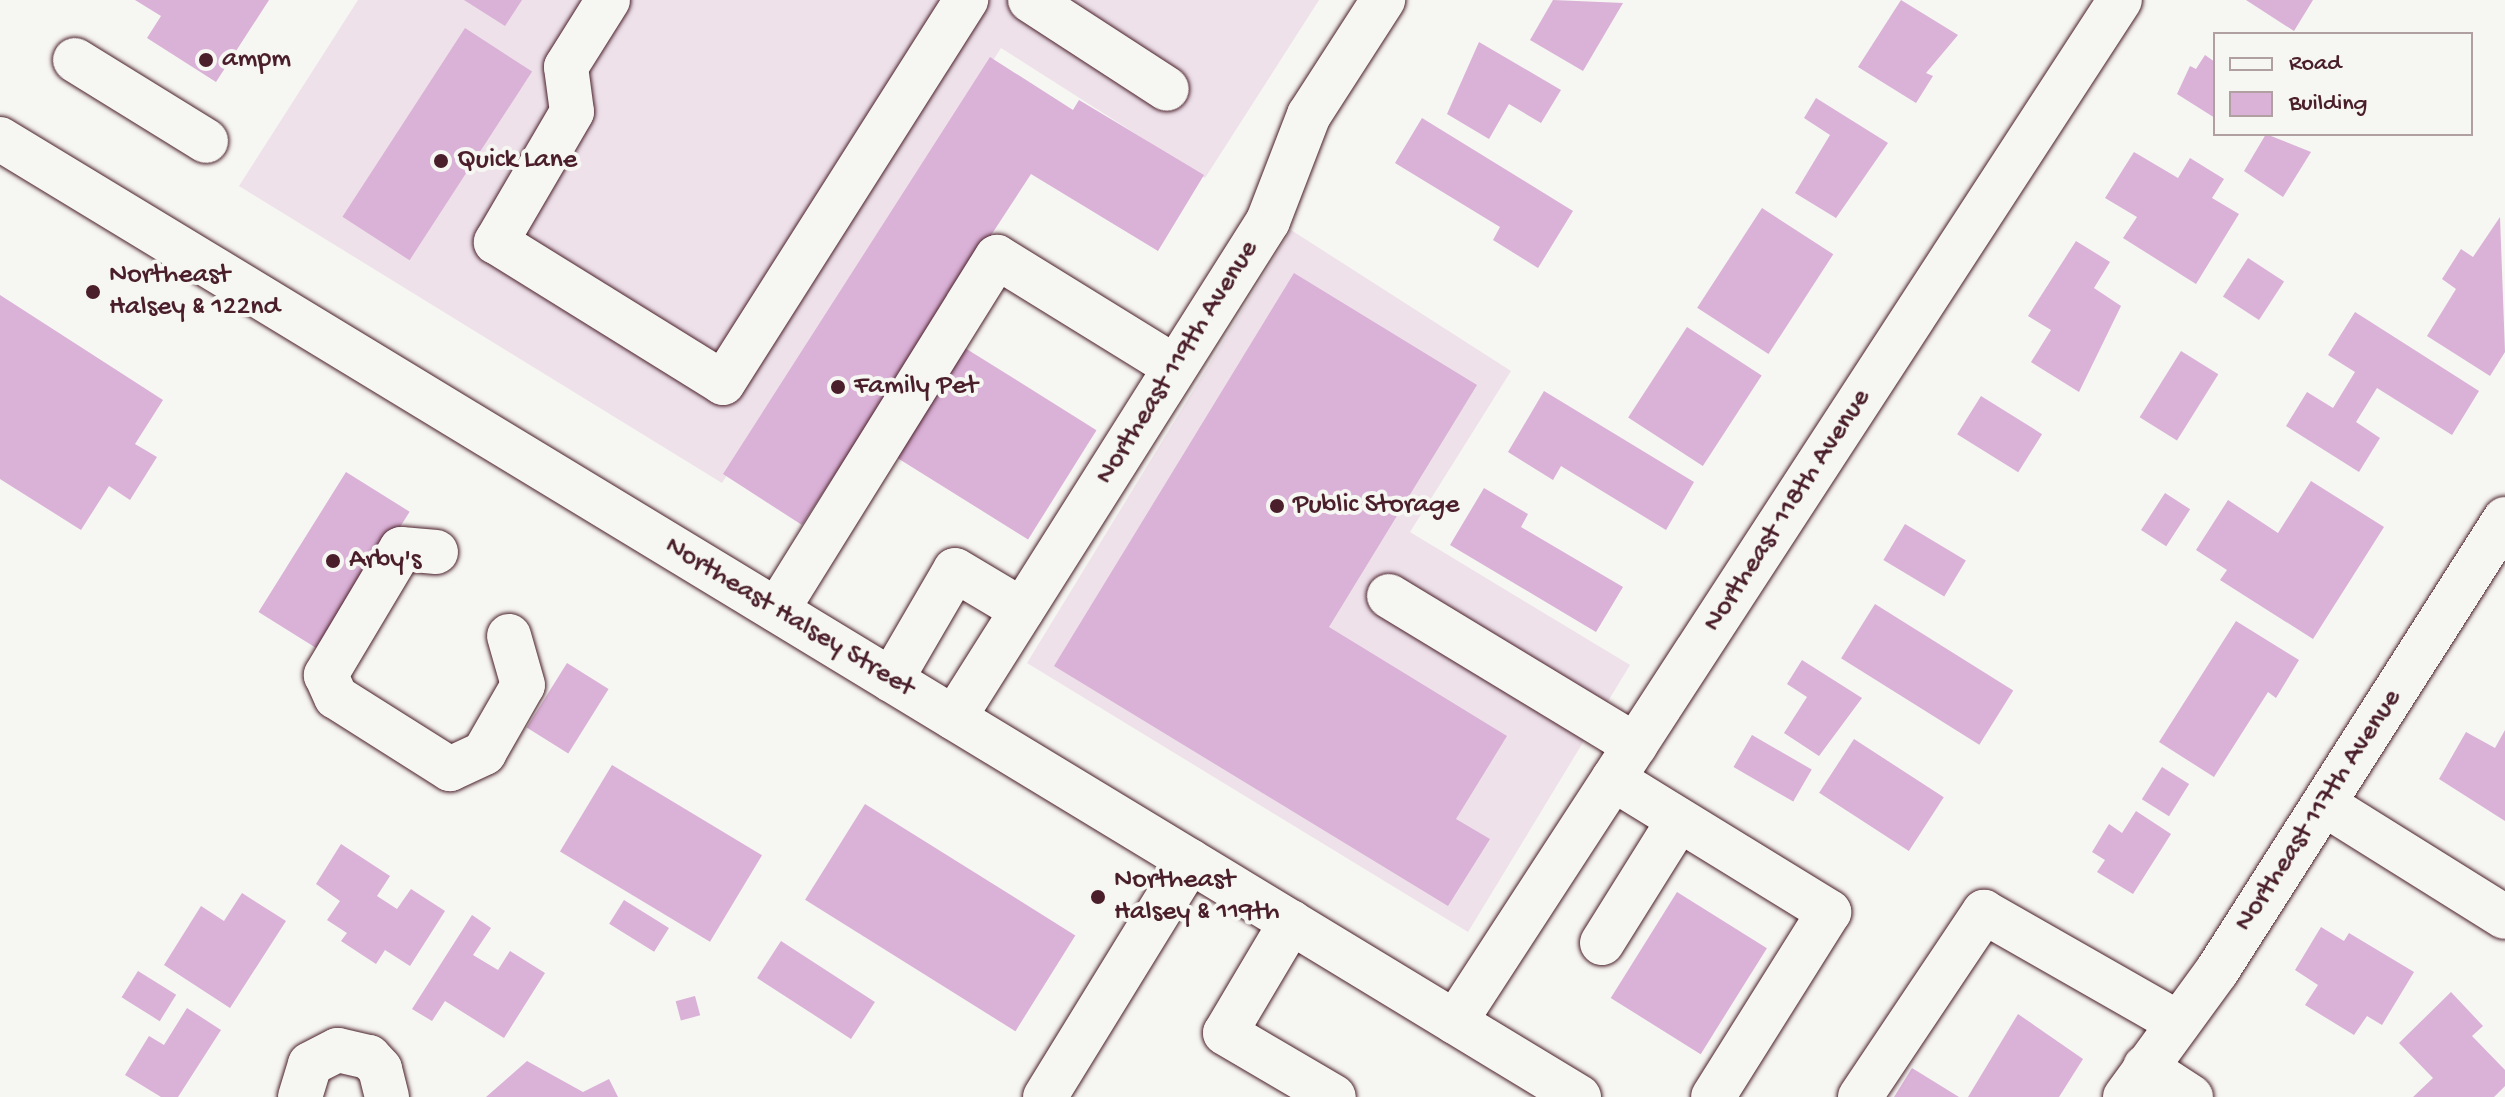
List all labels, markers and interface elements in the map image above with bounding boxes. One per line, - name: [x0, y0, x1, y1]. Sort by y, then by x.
- legend: [2213, 32, 2473, 136]
- place label: ampm: [222, 43, 291, 77]
- text: Road: [2289, 50, 2341, 79]
- marker: ampm: [197, 51, 215, 69]
- text: Building: [2289, 90, 2367, 119]
- place label: Quick Lane: [457, 144, 577, 178]
- marker: Quick Lane: [432, 152, 450, 170]
- street label: Northeast 119th Avenue: [1089, 235, 1267, 491]
- place label: Northeast Halsey & 122nd: [109, 259, 280, 325]
- marker: Northeast Halsey & 122nd: [84, 283, 102, 301]
- place label: Family Pet: [854, 370, 978, 404]
- marker: Family Pet: [829, 378, 847, 396]
- street label: Northeast 118th Avenue: [1697, 383, 1879, 639]
- place label: Public Storage: [1293, 489, 1460, 523]
- marker: Public Storage: [1268, 497, 1286, 515]
- street label: Northeast Halsey Street: [658, 530, 920, 706]
- place label: Arby's: [349, 544, 421, 578]
- marker: Arby's: [324, 552, 342, 570]
- street label: Northeast 117th Avenue: [2228, 684, 2410, 938]
- place label: Northeast Halsey & 119th: [1114, 864, 1280, 930]
- marker: Northeast Halsey & 119th: [1089, 888, 1107, 906]

